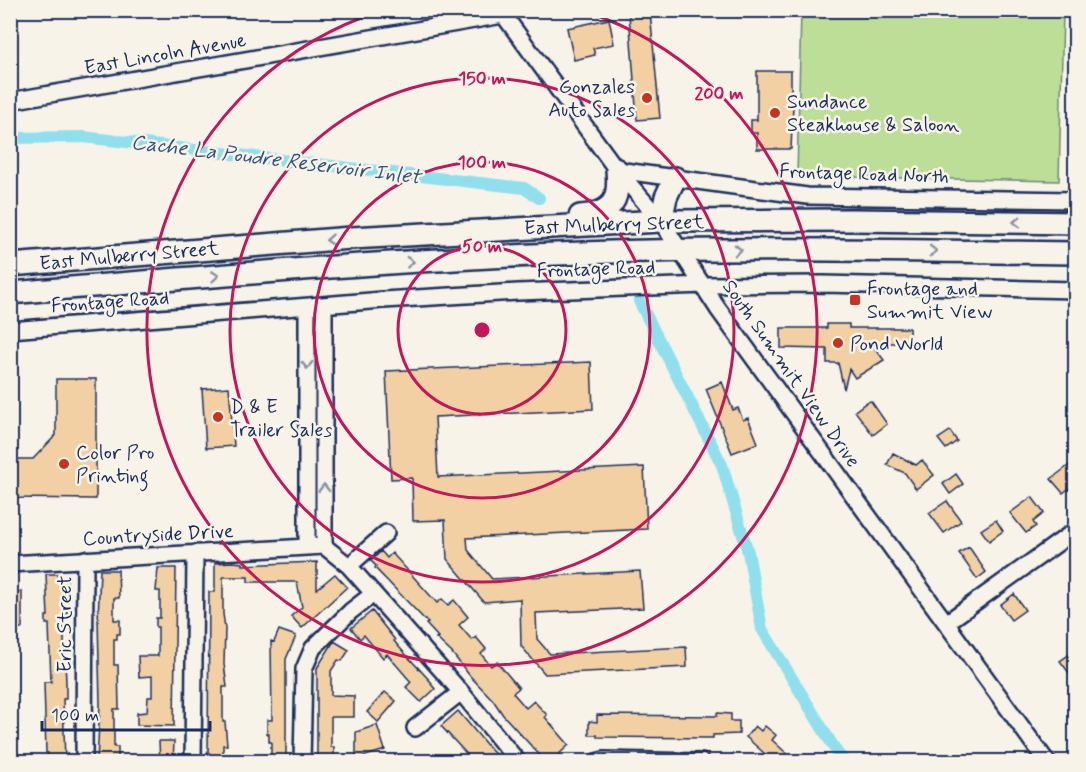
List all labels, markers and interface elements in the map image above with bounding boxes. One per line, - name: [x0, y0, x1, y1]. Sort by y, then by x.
- street label: East Lincoln Avenue: [82, 27, 248, 82]
- text: 150 m: [458, 67, 506, 91]
- place label: Gonzales Auto Sales: [548, 74, 635, 124]
- text: 200 m: [694, 82, 744, 106]
- place label: Sundance Steakhouse & Saloon: [787, 89, 960, 139]
- marker: Gonzales Auto Sales: [640, 91, 654, 105]
- marker: Sundance Steakhouse & Saloon: [768, 106, 782, 120]
- water label: Cache La Poudre Reservoir Inlet: [130, 128, 424, 192]
- text: 100 m: [458, 151, 506, 175]
- street label: Frontage Road North: [779, 158, 949, 192]
- street label: East Mulberry Street: [524, 209, 705, 242]
- one-way arrow: [1013, 216, 1022, 229]
- one-way arrow: [326, 233, 335, 246]
- street label: East Mulberry Street: [38, 235, 220, 278]
- text: 50 m: [462, 235, 502, 259]
- one-way arrow: [734, 244, 743, 256]
- one-way arrow: [929, 245, 938, 257]
- street label: Frontage Road: [536, 254, 656, 286]
- one-way arrow: [405, 255, 414, 268]
- one-way arrow: [211, 270, 220, 283]
- street label: South Summit View Drive: [716, 275, 866, 473]
- place label: Frontage and Summit View: [867, 276, 993, 326]
- street label: Frontage Road: [50, 285, 170, 321]
- marker: Frontage and Summit View: [848, 293, 862, 307]
- centre of rings: [472, 320, 492, 340]
- place label: Pond World: [850, 331, 943, 358]
- marker: Pond World: [831, 336, 845, 350]
- one-way arrow: [301, 361, 313, 370]
- place label: D & E Trailer Sales: [230, 394, 333, 444]
- marker: D & E Trailer Sales: [211, 410, 225, 424]
- place label: Color Pro Printing: [76, 440, 154, 492]
- marker: Color Pro Printing: [57, 457, 71, 471]
- one-way arrow: [318, 483, 330, 492]
- street label: Countryside Drive: [82, 518, 234, 553]
- street label: Eric Street: [52, 575, 79, 673]
- scale bar: [42, 694, 210, 732]
- text: 100 m: [51, 704, 99, 728]

